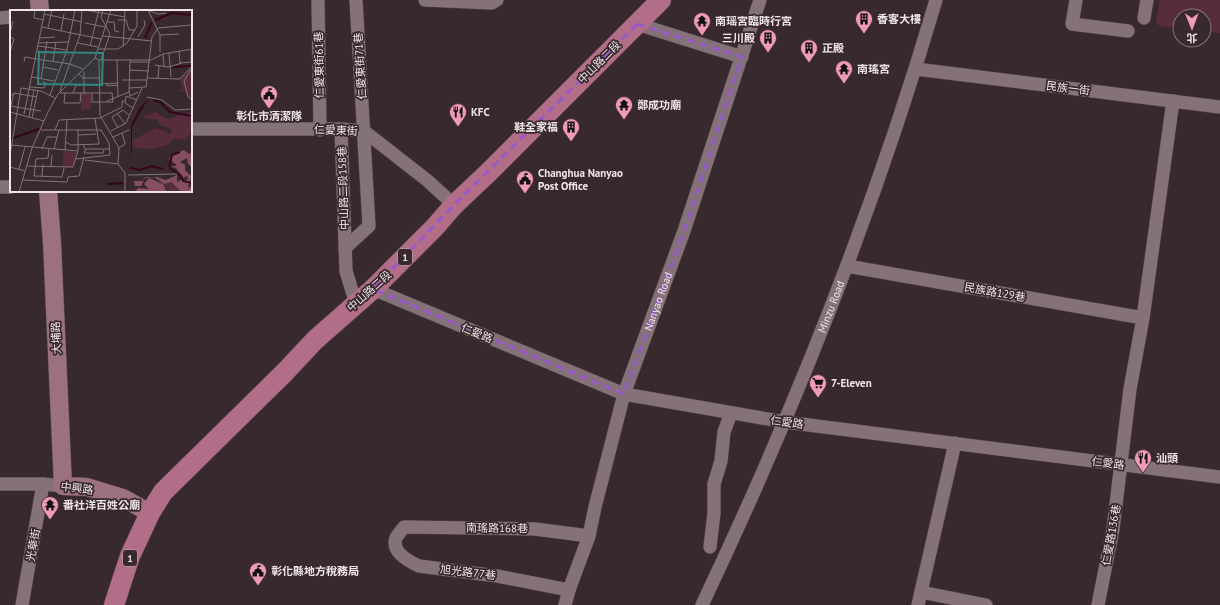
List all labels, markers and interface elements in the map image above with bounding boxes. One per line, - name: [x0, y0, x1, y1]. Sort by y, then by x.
- north arrow: [1172, 8, 1212, 48]
- building icon: 香客大樓: [854, 9, 874, 34]
- inset map: [10, 10, 192, 192]
- temple icon: 南瑶宮臨時行宮: [692, 11, 712, 36]
- place label: 香客大樓: [877, 12, 921, 26]
- place label: 南瑶宮臨時行宮: [715, 14, 792, 28]
- building icon: 三川殿: [758, 28, 778, 53]
- street label: 仁愛東街61巷: [311, 31, 327, 99]
- place label: 三川殿: [722, 31, 755, 45]
- text: 北: [1187, 31, 1198, 45]
- street label: 仁愛東街71巷: [351, 32, 369, 100]
- street label: 中山路二段: [575, 38, 623, 86]
- building icon: 正殿: [799, 38, 819, 63]
- place label: 正殿: [822, 41, 844, 55]
- temple icon: 南瑤宮: [834, 59, 854, 84]
- place label: 南瑤宮: [857, 62, 890, 76]
- street label: 民族一街: [1045, 78, 1091, 98]
- public building icon: 彰化市清潔隊: [259, 84, 279, 109]
- temple icon: 鄭成功廟: [614, 95, 634, 120]
- place label: 鄭成功廟: [637, 98, 681, 112]
- restaurant icon: KFC: [448, 102, 468, 127]
- place label: KFC: [471, 105, 490, 119]
- place label: 彰化市清潔隊: [236, 109, 302, 123]
- building icon: 鞋全家福: [561, 117, 581, 142]
- place label: 鞋全家福: [514, 120, 558, 134]
- street label: 仁愛東街: [314, 122, 358, 138]
- street label: 中山路二段158巷: [335, 146, 351, 230]
- place label: Changhua Nanyao Post Office: [538, 166, 623, 193]
- public building icon: Changhua Nanyao Post Office: [515, 169, 535, 194]
- road number: 1: [398, 249, 412, 265]
- street label: 中山路二段: [344, 267, 394, 315]
- street label: Nanyao Road: [641, 270, 675, 333]
- street label: Minzu Road: [815, 279, 848, 335]
- street label: 民族路129巷: [963, 280, 1027, 304]
- street label: 仁愛路: [459, 320, 495, 346]
- street label: 大埔路: [48, 321, 64, 355]
- supermarket icon: 7-Eleven: [808, 373, 828, 398]
- place label: 7-Eleven: [831, 376, 872, 390]
- street label: 仁愛路: [770, 413, 804, 431]
- restaurant icon: 汕頭: [1133, 448, 1153, 473]
- place label: 汕頭: [1156, 451, 1178, 465]
- street label: 仁愛路: [1091, 454, 1125, 472]
- street label: 中興路: [60, 479, 94, 497]
- temple icon: 番社洋百姓公廟: [40, 495, 60, 520]
- place label: 番社洋百姓公廟: [63, 498, 140, 512]
- street label: 仁愛路136巷: [1099, 503, 1123, 567]
- street label: 南瑤路168巷: [466, 520, 528, 536]
- street label: 光華街: [23, 528, 43, 562]
- road number: 1: [123, 550, 137, 566]
- public building icon: 彰化縣地方稅務局: [248, 561, 268, 586]
- street label: 旭光路77巷: [439, 562, 497, 582]
- place label: 彰化縣地方稅務局: [271, 564, 359, 578]

